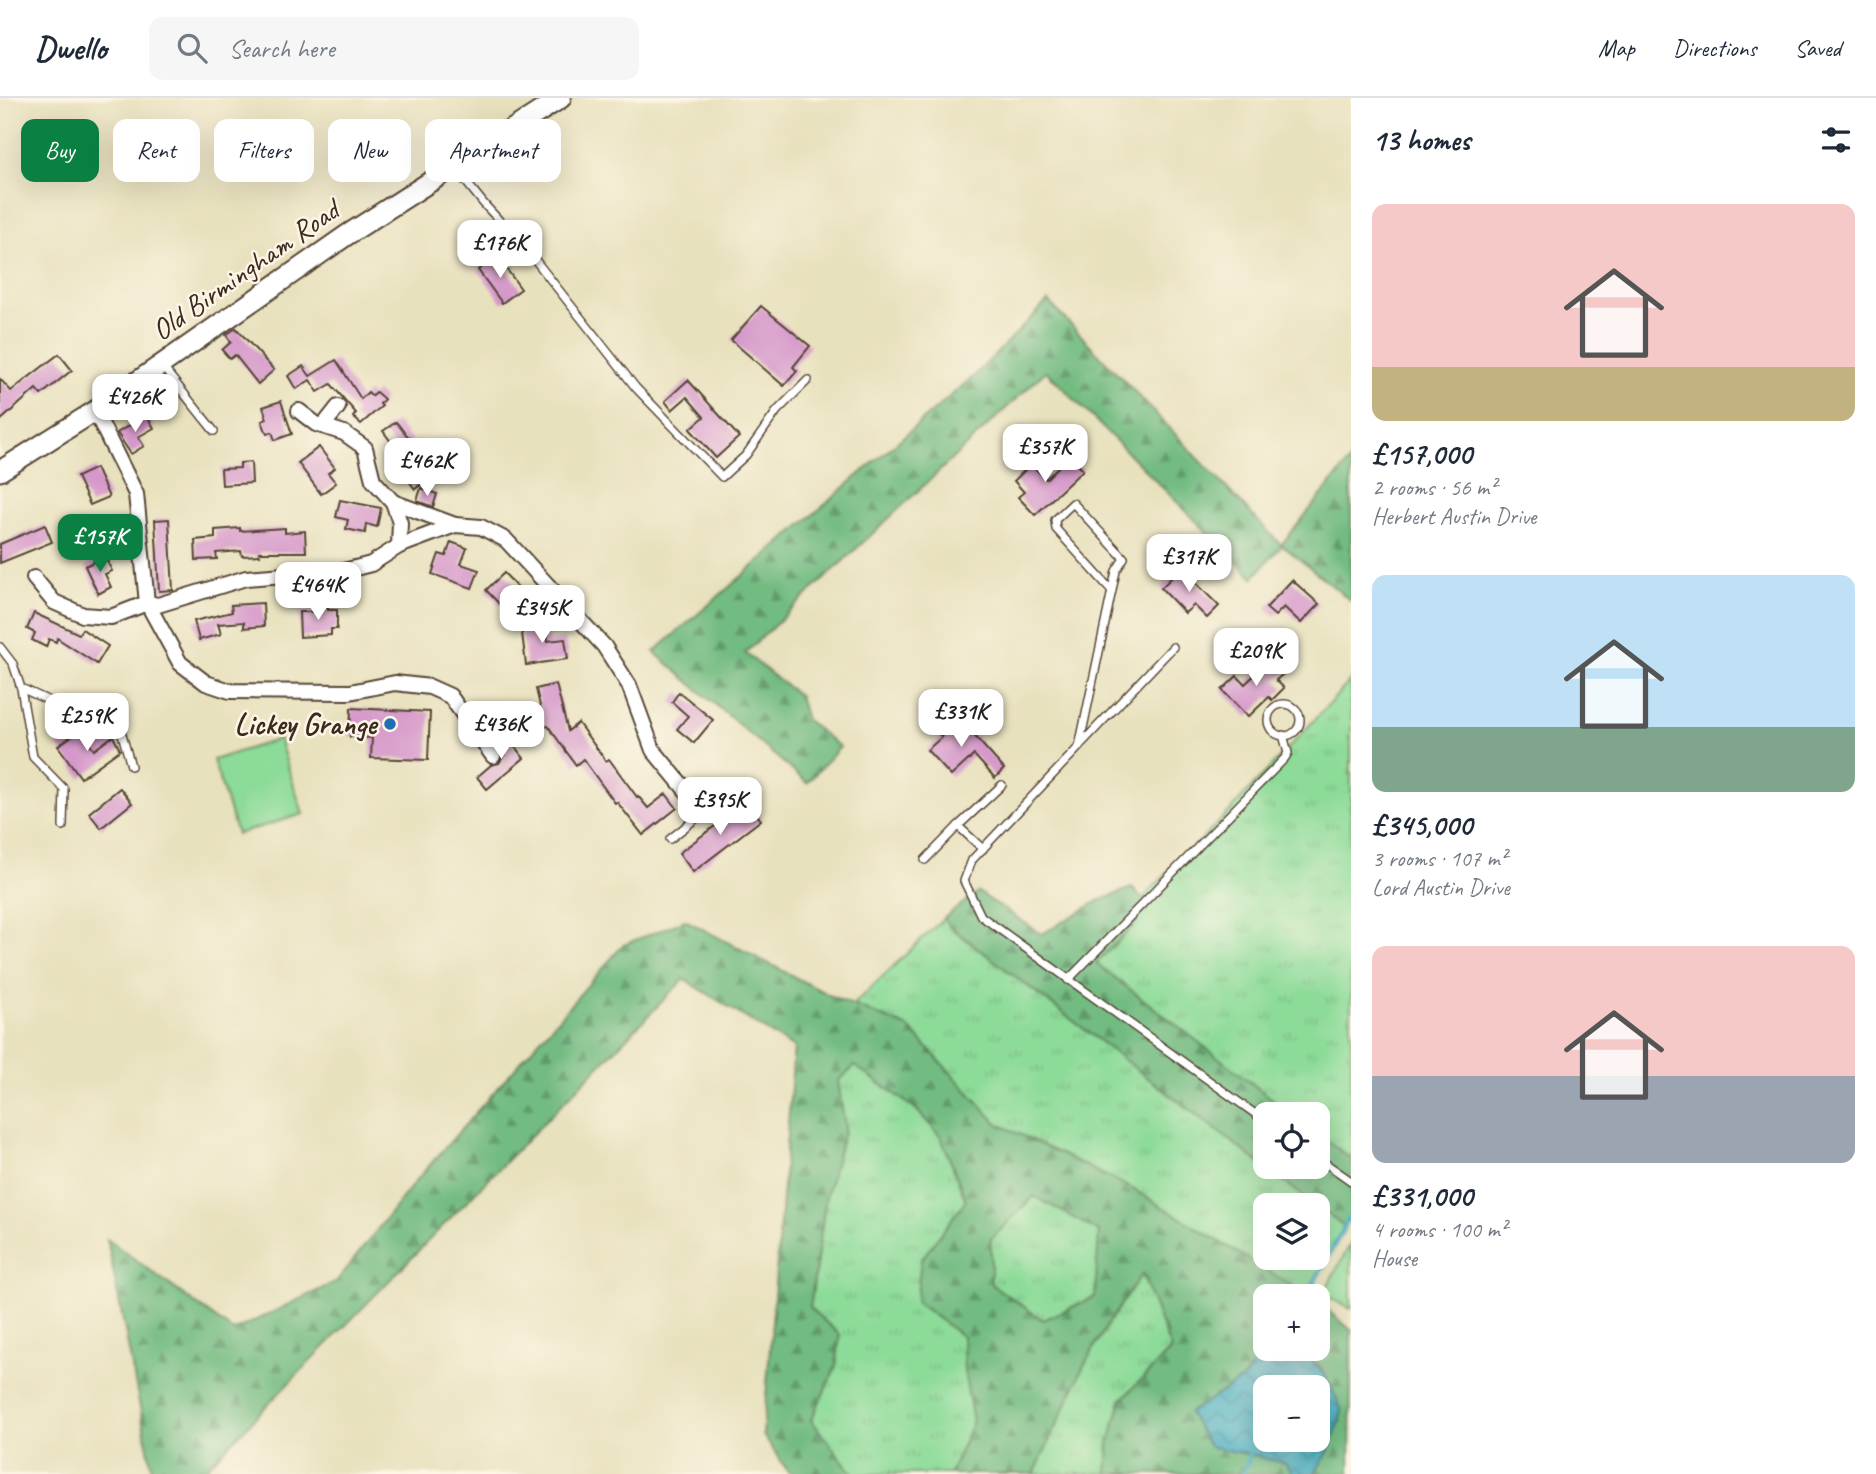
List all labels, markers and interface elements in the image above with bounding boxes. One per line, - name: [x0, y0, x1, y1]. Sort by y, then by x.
- search box: [149, 17, 639, 80]
- text: Dwello: [35, 27, 107, 69]
- icon: search: [173, 29, 211, 67]
- text: Search here: [229, 32, 335, 65]
- text: Map: [1598, 33, 1635, 63]
- text: Directions: [1673, 33, 1756, 63]
- text: Saved: [1794, 33, 1841, 63]
- chip: Buy: [21, 119, 99, 182]
- chip: Rent: [113, 119, 200, 182]
- chip: Filters: [214, 119, 314, 182]
- chip: New: [328, 119, 411, 182]
- chip: Apartment: [425, 119, 561, 182]
- text: 13 homes: [1372, 121, 1470, 159]
- icon: filters: [1817, 121, 1855, 159]
- street label: Old Birmingham Road: [144, 189, 350, 349]
- pin: £176K: [451, 220, 549, 280]
- text: £176K: [473, 228, 527, 257]
- icon: home: [1551, 250, 1677, 376]
- pin: £426K: [86, 374, 184, 434]
- text: £426K: [108, 382, 162, 411]
- pin: £357K: [996, 424, 1094, 484]
- text: £357K: [1019, 432, 1071, 461]
- text: £157,000: [1372, 435, 1472, 473]
- pin: £462K: [378, 438, 476, 498]
- text: £462K: [400, 446, 454, 475]
- text: 2 rooms · 56 m²: [1372, 473, 1496, 502]
- text: Herbert Austin Drive: [1372, 502, 1536, 531]
- pin: £157K: [51, 514, 149, 574]
- text: £157K: [74, 522, 126, 551]
- pin: £317K: [1140, 534, 1238, 594]
- text: £317K: [1163, 542, 1216, 571]
- pin: £464K: [269, 562, 367, 622]
- text: £464K: [291, 570, 345, 599]
- pin: £345K: [493, 586, 591, 645]
- text: £345K: [516, 593, 568, 622]
- icon: home: [1551, 621, 1677, 747]
- pin: £209K: [1207, 628, 1305, 688]
- text: £209K: [1230, 636, 1282, 665]
- pin: £331K: [912, 690, 1010, 749]
- pin: £259K: [38, 694, 136, 753]
- text: £331K: [934, 697, 988, 726]
- text: £259K: [61, 701, 113, 730]
- pin: £436K: [452, 702, 550, 761]
- place label: Lickey Grange: [234, 705, 379, 743]
- text: £436K: [474, 709, 528, 738]
- marker: Lickey Grange: [382, 716, 398, 732]
- pin: £395K: [671, 778, 769, 837]
- text: £395K: [694, 785, 746, 814]
- text: £345,000: [1372, 806, 1472, 844]
- text: 3 rooms · 107 m²: [1372, 844, 1507, 873]
- text: Lord Austin Drive: [1372, 873, 1510, 902]
- icon: home: [1551, 992, 1677, 1118]
- map controls: [1253, 1102, 1330, 1452]
- button: locate: [1253, 1102, 1330, 1179]
- text: £331,000: [1372, 1177, 1472, 1215]
- button: layers: [1253, 1193, 1330, 1270]
- text: 4 rooms · 100 m²: [1372, 1215, 1507, 1244]
- text: House: [1372, 1244, 1417, 1273]
- button: +: [1253, 1284, 1330, 1361]
- button: −: [1253, 1375, 1330, 1452]

